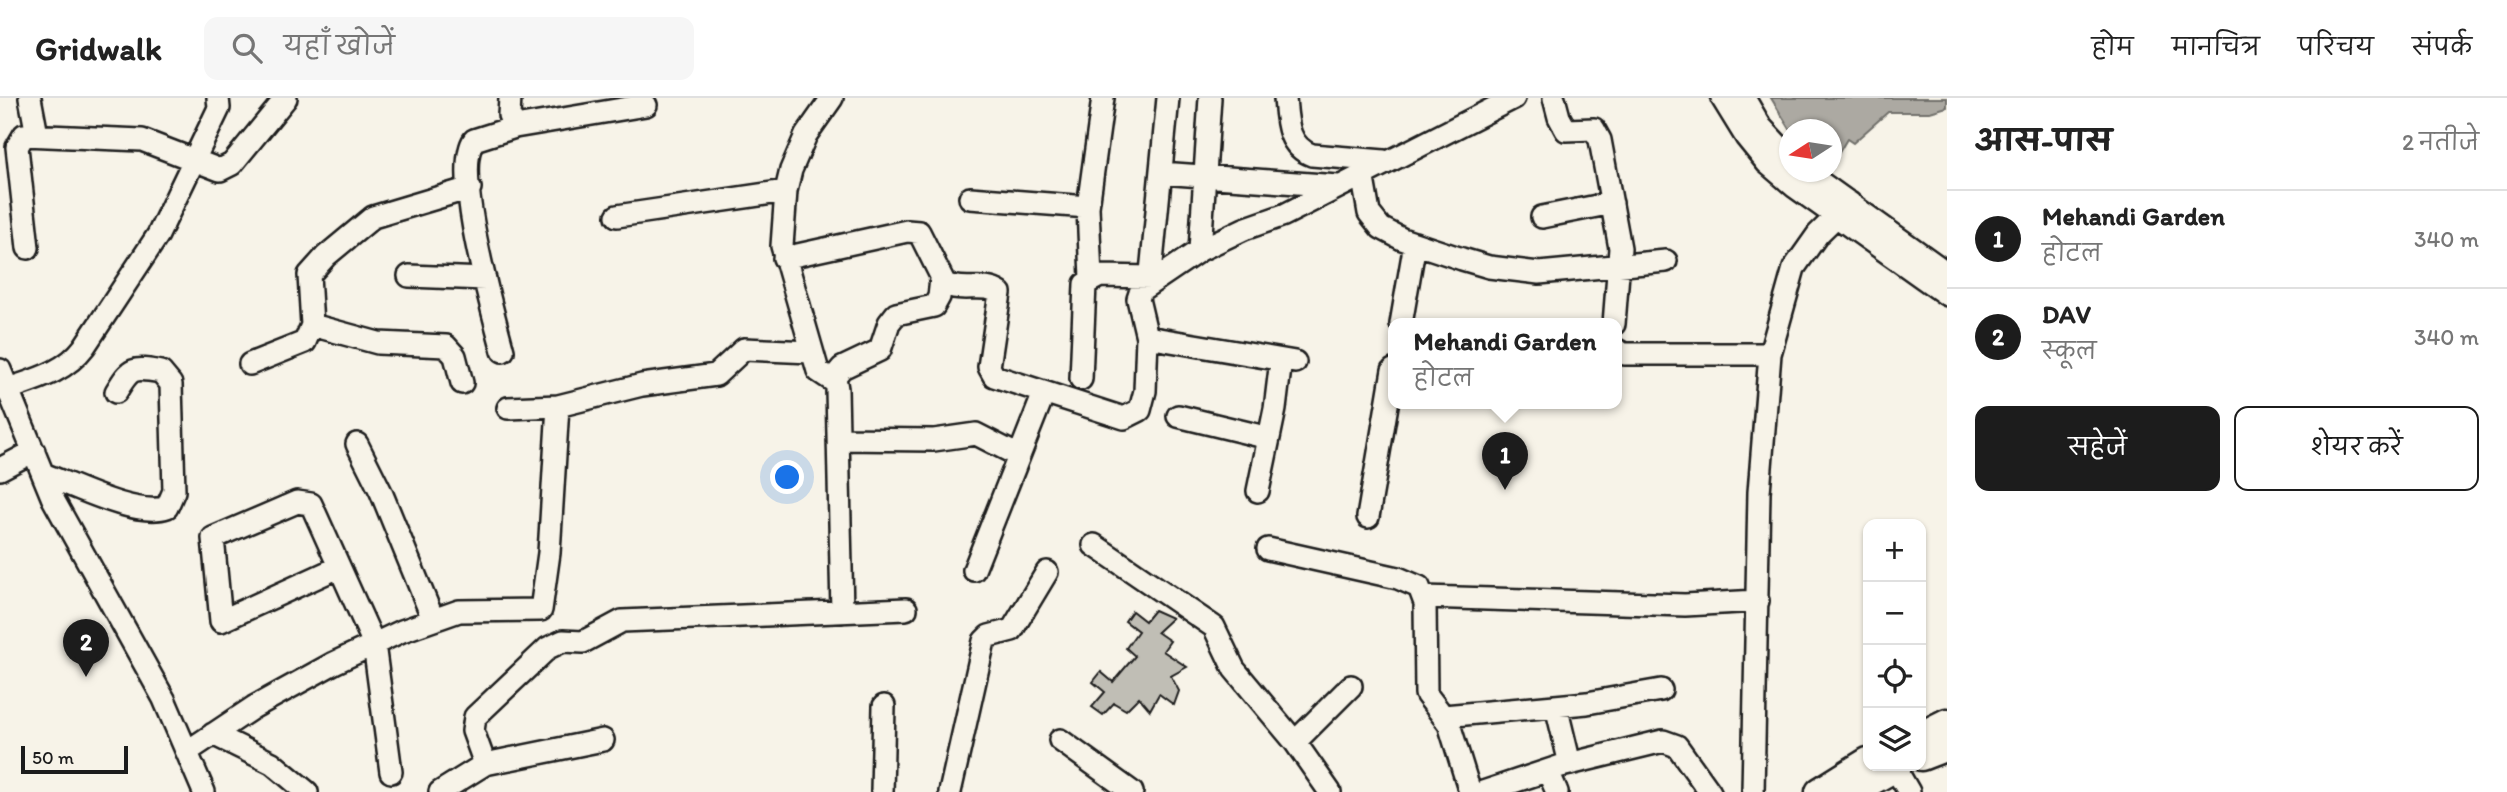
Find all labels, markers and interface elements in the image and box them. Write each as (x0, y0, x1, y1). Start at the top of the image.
search box (204, 17, 694, 80)
text: Gridwalk (35, 29, 162, 68)
icon: search (228, 29, 266, 67)
text: यहाँ खोजें (284, 30, 395, 62)
text: होम (2091, 32, 2134, 61)
text: मानचित्र (2172, 32, 2260, 61)
text: परिचय (2298, 32, 2374, 61)
text: संपर्क (2412, 32, 2472, 61)
north arrow (1779, 119, 1842, 182)
text: आस-पास (1975, 122, 2112, 159)
text: 2 नतीजे (2402, 128, 2479, 156)
text: Mehandi Garden (2042, 200, 2225, 232)
text: 1 (1993, 225, 2003, 253)
text: 340 m (2414, 225, 2479, 253)
text: होटल (2042, 239, 2102, 267)
text: DAV (2042, 298, 2091, 330)
popup (1388, 318, 1622, 409)
text: 2 (1992, 323, 2004, 351)
text: 340 m (2414, 323, 2479, 351)
text: Mehandi Garden (1414, 325, 1596, 357)
text: स्कूल (2042, 337, 2097, 365)
text: होटल (1414, 364, 1473, 392)
button: सहेजें (1975, 406, 2220, 491)
button: शेयर करें (2234, 406, 2479, 491)
pin: 1 (1482, 432, 1528, 490)
your location (770, 460, 804, 494)
map controls (1863, 519, 1926, 771)
button: + (1863, 519, 1926, 582)
button: − (1863, 582, 1926, 645)
pin: 2 (63, 619, 109, 677)
button: locate (1863, 645, 1926, 708)
button: layers (1863, 708, 1926, 771)
scale bar (21, 743, 128, 775)
text: 50 m (32, 746, 74, 769)

